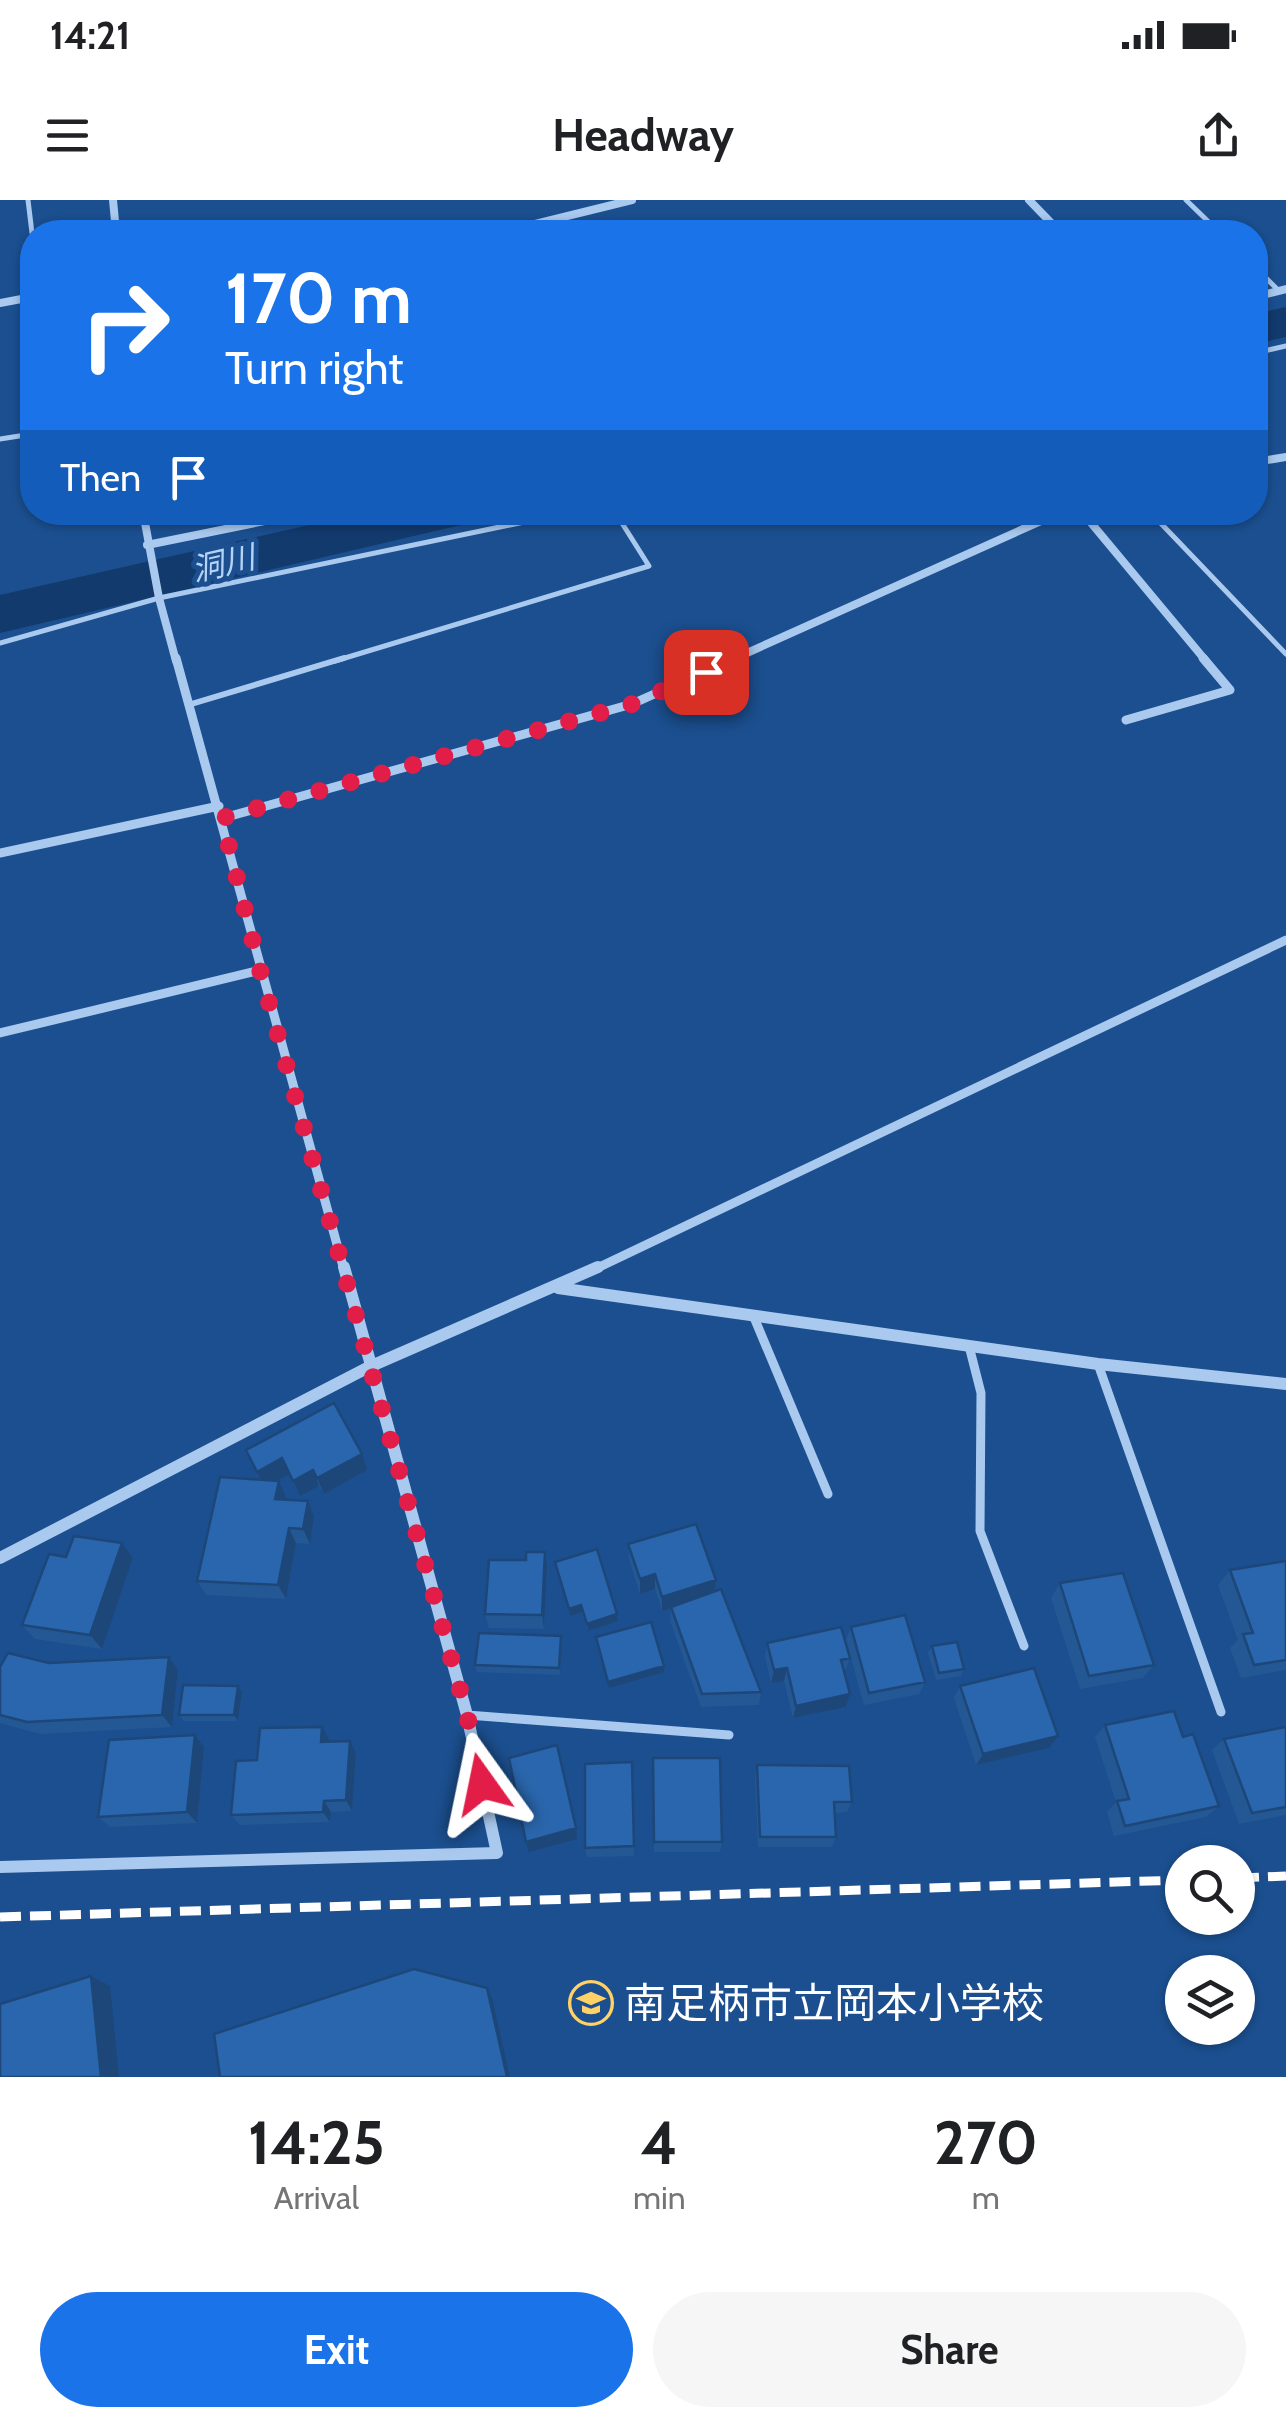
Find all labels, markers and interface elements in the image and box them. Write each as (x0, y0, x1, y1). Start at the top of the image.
text: 14:21 (50, 12, 130, 59)
icon: menu (40, 108, 95, 163)
text: Headway (552, 108, 734, 162)
icon: share (1191, 108, 1246, 163)
text: 170 m (225, 255, 412, 341)
icon: right (60, 260, 190, 390)
text: Turn right (225, 341, 404, 395)
icon: arrive (161, 450, 216, 505)
text: Then (60, 454, 141, 501)
water label: 洞川 (187, 536, 261, 589)
pin (664, 630, 749, 715)
icon: arrive (679, 645, 734, 700)
position arrow (430, 1732, 534, 1836)
map controls (1165, 1845, 1255, 2045)
button: search (1165, 1845, 1255, 1935)
button: layers (1165, 1955, 1255, 2045)
place label: 南足柄市立岡本小学校 (624, 1977, 1044, 2029)
school or university icon: 南足柄市立岡本小学校 (568, 1980, 614, 2026)
text: 14:25 (248, 2106, 385, 2179)
text: 4 (641, 2106, 678, 2179)
text: 270 (934, 2106, 1038, 2179)
text: Arrival (274, 2178, 359, 2217)
text: min (633, 2178, 686, 2217)
text: m (972, 2178, 1000, 2217)
button: Exit (40, 2292, 633, 2407)
button: Share (653, 2292, 1246, 2407)

